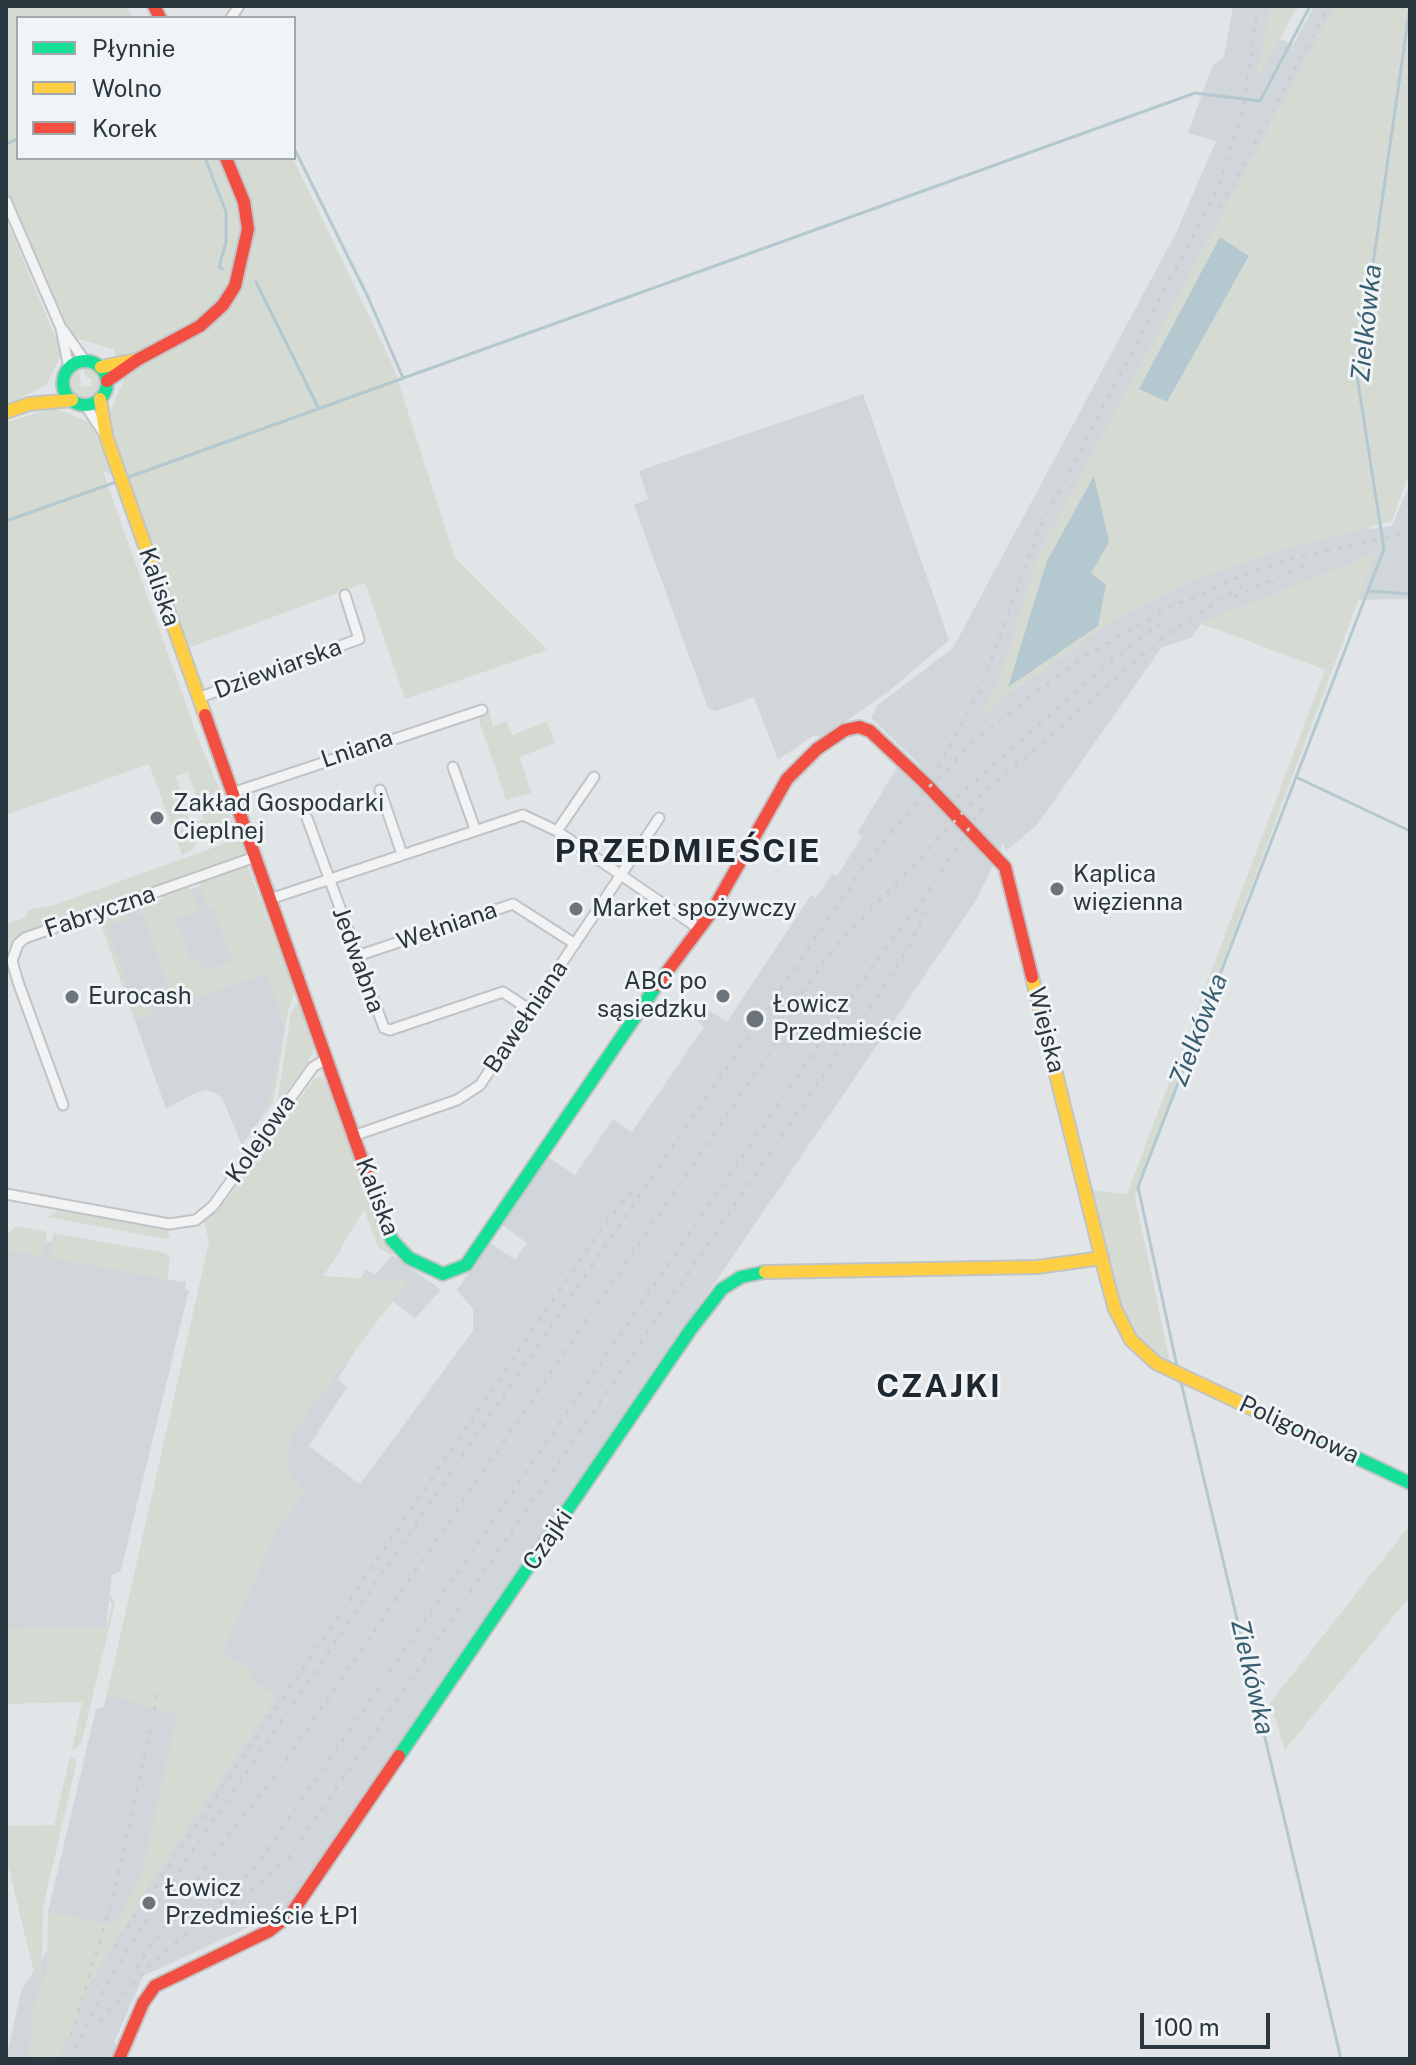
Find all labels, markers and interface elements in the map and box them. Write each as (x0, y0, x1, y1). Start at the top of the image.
legend (16, 16, 296, 160)
text: Płynnie (92, 34, 175, 62)
text: Wolno (92, 74, 162, 102)
text: Korek (92, 114, 158, 142)
water label: Zielkówka (1345, 263, 1389, 383)
street label: Kaliska (132, 544, 186, 630)
street label: Dziewiarska (210, 633, 346, 705)
street label: Lniana (317, 723, 397, 775)
place label: Zakład Gospodarki Cieplnej (173, 790, 384, 846)
marker: Zakład Gospodarki Cieplnej (148, 809, 166, 827)
district label: PRZEDMIEŚCIE (555, 833, 821, 871)
place label: Kaplica więzienna (1073, 861, 1183, 917)
street label: Fabryczna (41, 880, 159, 944)
marker: Kaplica więzienna (1048, 880, 1066, 898)
street label: Wełniana (393, 895, 501, 957)
place label: Market spożywczy (592, 895, 797, 923)
marker: Market spożywczy (567, 900, 585, 918)
street label: Jedwabna (326, 903, 390, 1017)
street label: Bawełniana (478, 955, 574, 1079)
place label: ABC po sąsiedzku (597, 968, 707, 1024)
water label: Zielkówka (1163, 969, 1235, 1091)
place label: Eurocash (88, 983, 192, 1011)
street label: Wiejska (1021, 984, 1071, 1076)
marker: ABC po sąsiedzku (714, 987, 732, 1005)
marker: Eurocash (63, 988, 81, 1006)
place label: Łowicz Przedmieście (773, 991, 922, 1047)
marker: Łowicz Przedmieście (744, 1008, 766, 1030)
street label: Kolejowa (220, 1089, 302, 1189)
street label: Kaliska (349, 1154, 405, 1240)
district label: CZAJKI (876, 1368, 1002, 1406)
street label: Poligonowa (1235, 1390, 1363, 1470)
street label: Czajki (517, 1504, 579, 1576)
water label: Zielkówka (1224, 1616, 1280, 1738)
place label: Łowicz Przedmieście ŁP1 (165, 1875, 359, 1931)
marker: Łowicz Przedmieście ŁP1 (140, 1894, 158, 1912)
scale bar (1144, 1997, 1274, 2047)
text: 100 m (1154, 2013, 1220, 2041)

